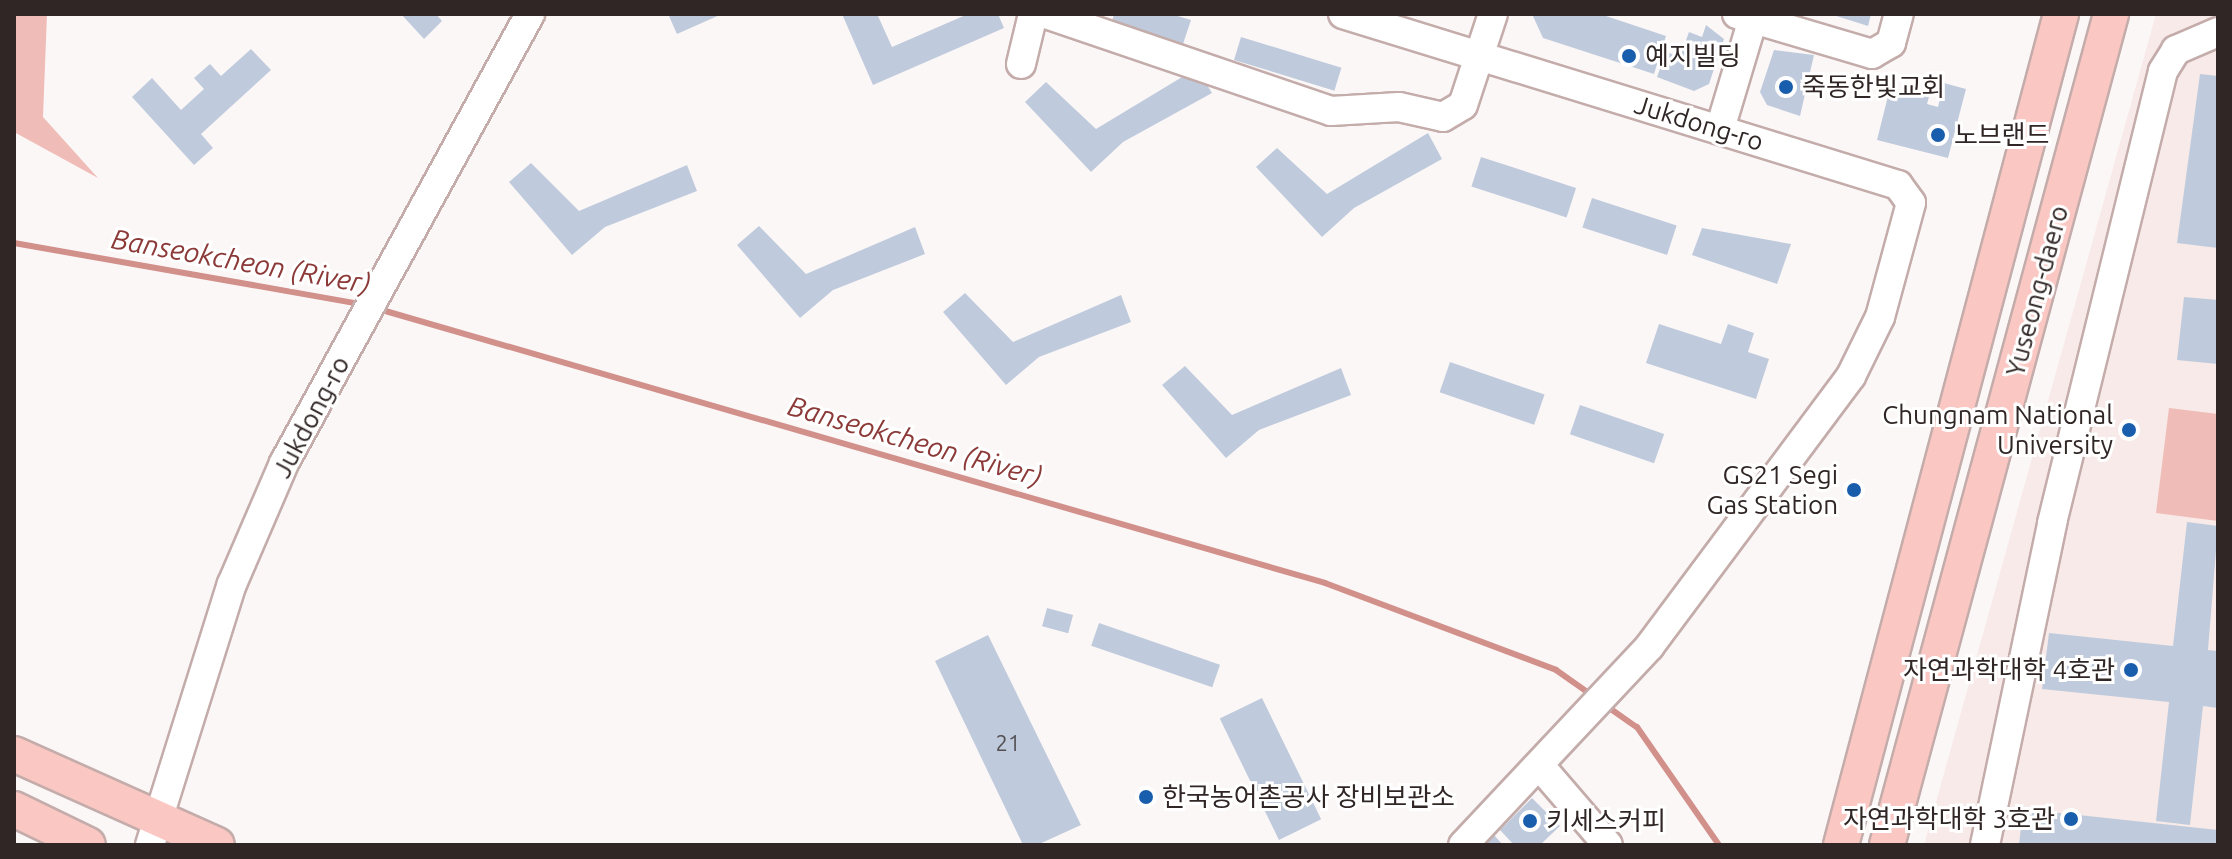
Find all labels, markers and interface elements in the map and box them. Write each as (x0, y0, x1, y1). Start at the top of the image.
place label: 예지빌딩 (1645, 40, 1741, 72)
marker: 예지빌딩 (1620, 47, 1638, 65)
place label: 죽동한빛교회 (1802, 71, 1946, 103)
marker: 죽동한빛교회 (1777, 78, 1795, 96)
street label: Jukdong-ro (1631, 89, 1767, 157)
place label: 노브랜드 (1954, 119, 2050, 151)
marker: 노브랜드 (1929, 126, 1947, 144)
street label: Yuseong-daero (1999, 202, 2075, 380)
water label: Banseokcheon (River) (109, 222, 373, 300)
street label: Jukdong-ro (266, 351, 356, 483)
water label: Banseokcheon (River) (784, 389, 1046, 493)
place label: Chungnam National University (1882, 399, 2113, 460)
marker: Chungnam National University (2120, 421, 2138, 439)
place label: GS21 Segi Gas Station (1706, 459, 1838, 520)
marker: GS21 Segi Gas Station (1845, 481, 1863, 499)
place label: 자연과학대학 4호관 (1903, 654, 2115, 686)
marker: 자연과학대학 4호관 (2122, 661, 2140, 679)
house number: 21 (996, 730, 1020, 756)
place label: 한국농어촌공사 장비보관소 (1162, 781, 1455, 813)
marker: 한국농어촌공사 장비보관소 (1137, 788, 1155, 806)
place label: 자연과학대학 3호관 (1843, 803, 2055, 835)
place label: 키세스커피 (1546, 805, 1666, 837)
marker: 자연과학대학 3호관 (2062, 810, 2080, 828)
marker: 키세스커피 (1521, 812, 1539, 830)

